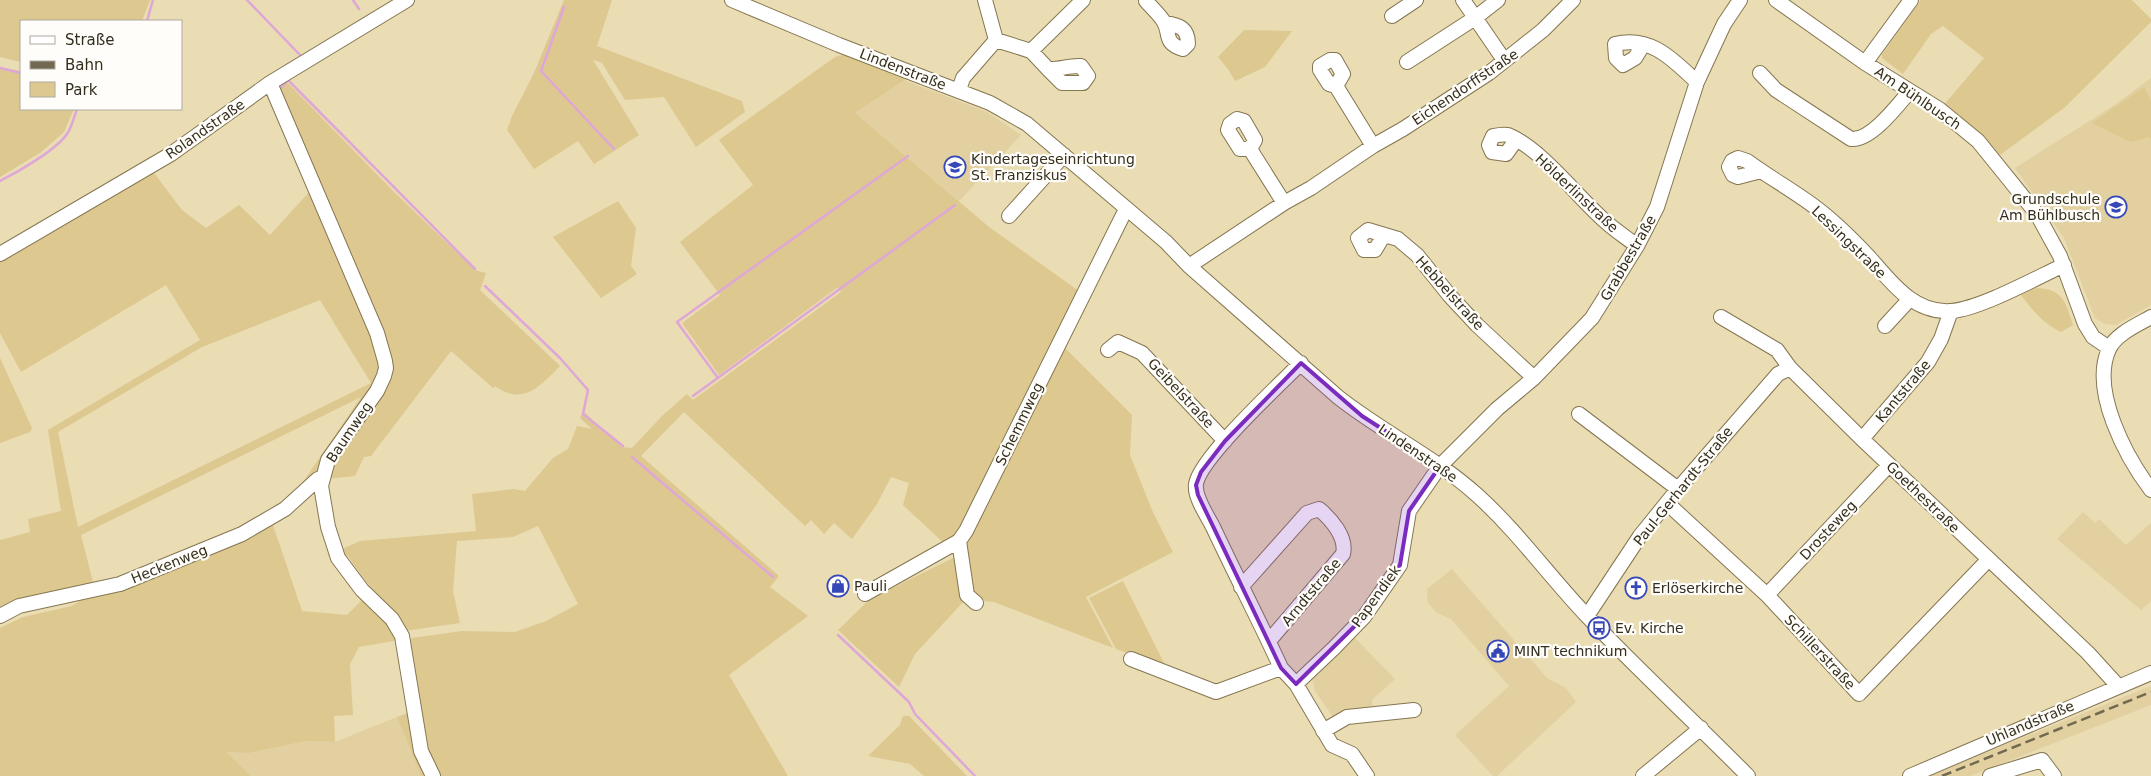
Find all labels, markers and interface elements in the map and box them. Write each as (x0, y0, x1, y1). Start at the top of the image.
legend (20, 20, 182, 110)
text: Straße (65, 31, 114, 49)
street label: Lindenstraße (857, 45, 949, 93)
street label: Eichendorffstraße (1409, 46, 1521, 128)
text: Bahn (65, 56, 104, 74)
street label: Am Bühlbusch (1872, 63, 1964, 133)
text: Park (65, 81, 98, 99)
street label: Rolandstraße (163, 96, 247, 162)
place label: Kindertageseinrichtung St. Franziskus (971, 151, 1135, 183)
street label: Hölderlinstraße (1532, 151, 1622, 235)
school or university icon: Kindertageseinrichtung St. Franziskus (943, 155, 967, 179)
place label: Grundschule Am Bühlbusch (1999, 191, 2100, 223)
school or university icon: Grundschule Am Bühlbusch (2104, 195, 2128, 219)
street label: Lessingstraße (1809, 203, 1889, 281)
street label: Grabbestraße (1597, 212, 1659, 304)
street label: Hebbelstraße (1413, 253, 1487, 333)
street label: Geibelstraße (1145, 355, 1217, 431)
street label: Kantstraße (1872, 357, 1934, 425)
street label: Schemmweg (992, 380, 1046, 468)
street label: Baumweg (323, 399, 375, 465)
street label: Lindenstraße (1376, 421, 1460, 485)
street label: Paul-Gerhardt-Straße (1630, 423, 1736, 549)
street label: Goethestraße (1883, 458, 1963, 536)
street label: Drosteweg (1797, 497, 1859, 563)
street label: Heckenweg (129, 541, 209, 587)
street label: Arndtstraße (1278, 555, 1344, 629)
street label: Papendiek (1348, 561, 1404, 630)
shop icon: Pauli (826, 574, 850, 598)
church icon: Erlöserkirche (1624, 576, 1648, 600)
place label: Pauli (854, 578, 887, 594)
place label: Erlöserkirche (1652, 580, 1743, 596)
street label: Schillerstraße (1781, 611, 1859, 693)
bus stop icon: Ev. Kirche (1587, 616, 1611, 640)
place label: Ev. Kirche (1615, 620, 1684, 636)
public building icon: MINT technikum (1486, 639, 1510, 663)
place label: MINT technikum (1514, 643, 1627, 659)
street label: Uhlandstraße (1984, 697, 2076, 749)

